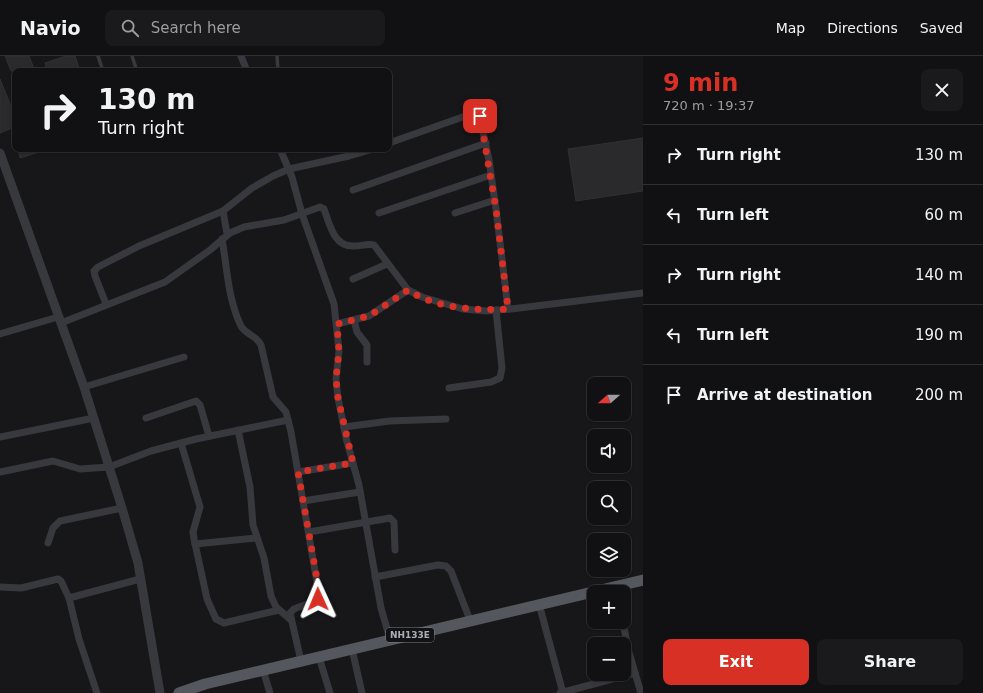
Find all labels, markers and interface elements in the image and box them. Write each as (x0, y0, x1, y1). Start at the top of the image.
search box (105, 10, 385, 46)
text: Navio (20, 17, 81, 39)
icon: search (119, 17, 141, 39)
text: Search here (151, 19, 241, 37)
text: Map (776, 20, 805, 36)
text: Directions (827, 20, 898, 36)
text: Saved (920, 20, 963, 36)
text: 9 min (663, 69, 738, 97)
button: close (921, 69, 963, 111)
text: 130 m (98, 83, 195, 116)
icon: right (32, 84, 84, 136)
text: 720 m · 19:37 (663, 98, 754, 113)
pin (463, 99, 497, 133)
icon: arrive (469, 105, 491, 127)
text: Turn right (98, 117, 184, 138)
icon: right (663, 144, 685, 166)
text: Turn right (697, 146, 781, 164)
text: 130 m (915, 146, 963, 164)
icon: left (663, 204, 685, 226)
text: Turn left (697, 206, 769, 224)
text: 60 m (925, 206, 963, 224)
icon: right (663, 264, 685, 286)
text: Turn right (697, 266, 781, 284)
text: 140 m (915, 266, 963, 284)
icon: left (663, 324, 685, 346)
text: Turn left (697, 326, 769, 344)
text: 190 m (915, 326, 963, 344)
north arrow (587, 377, 631, 421)
map controls (587, 377, 631, 681)
icon: arrive (663, 384, 685, 406)
text: Arrive at destination (697, 386, 872, 404)
text: 200 m (915, 386, 963, 404)
button: sound (587, 429, 631, 473)
button: search (587, 481, 631, 525)
button: layers (587, 533, 631, 577)
position arrow (297, 578, 339, 620)
button: + (587, 585, 631, 629)
road number: NH133E (386, 628, 434, 642)
button: − (587, 637, 631, 681)
button: Exit (663, 639, 809, 685)
button: Share (817, 639, 963, 685)

